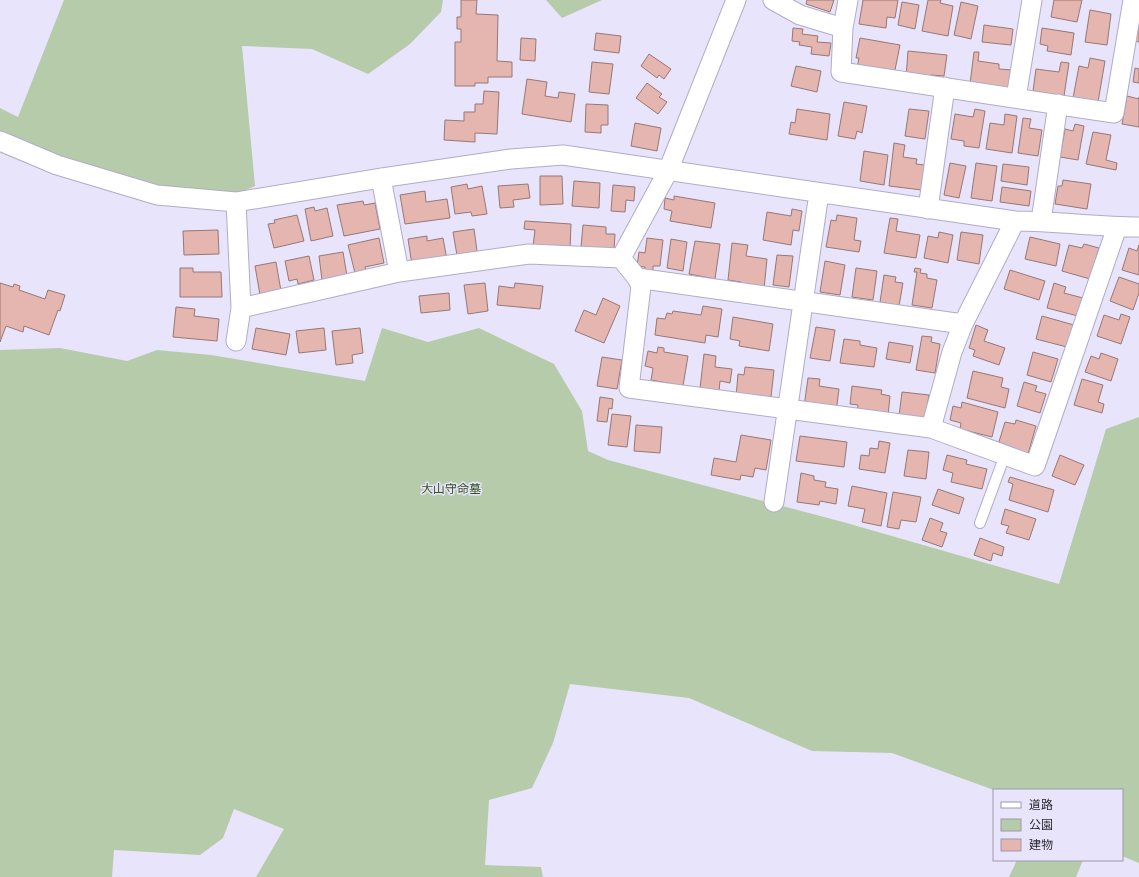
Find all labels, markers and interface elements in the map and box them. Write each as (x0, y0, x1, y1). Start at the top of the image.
park label: 大山守命墓 (421, 482, 481, 496)
legend (993, 789, 1123, 861)
text: 道路 (1029, 798, 1053, 812)
text: 公園 (1029, 818, 1053, 832)
text: 建物 (1029, 838, 1053, 852)

